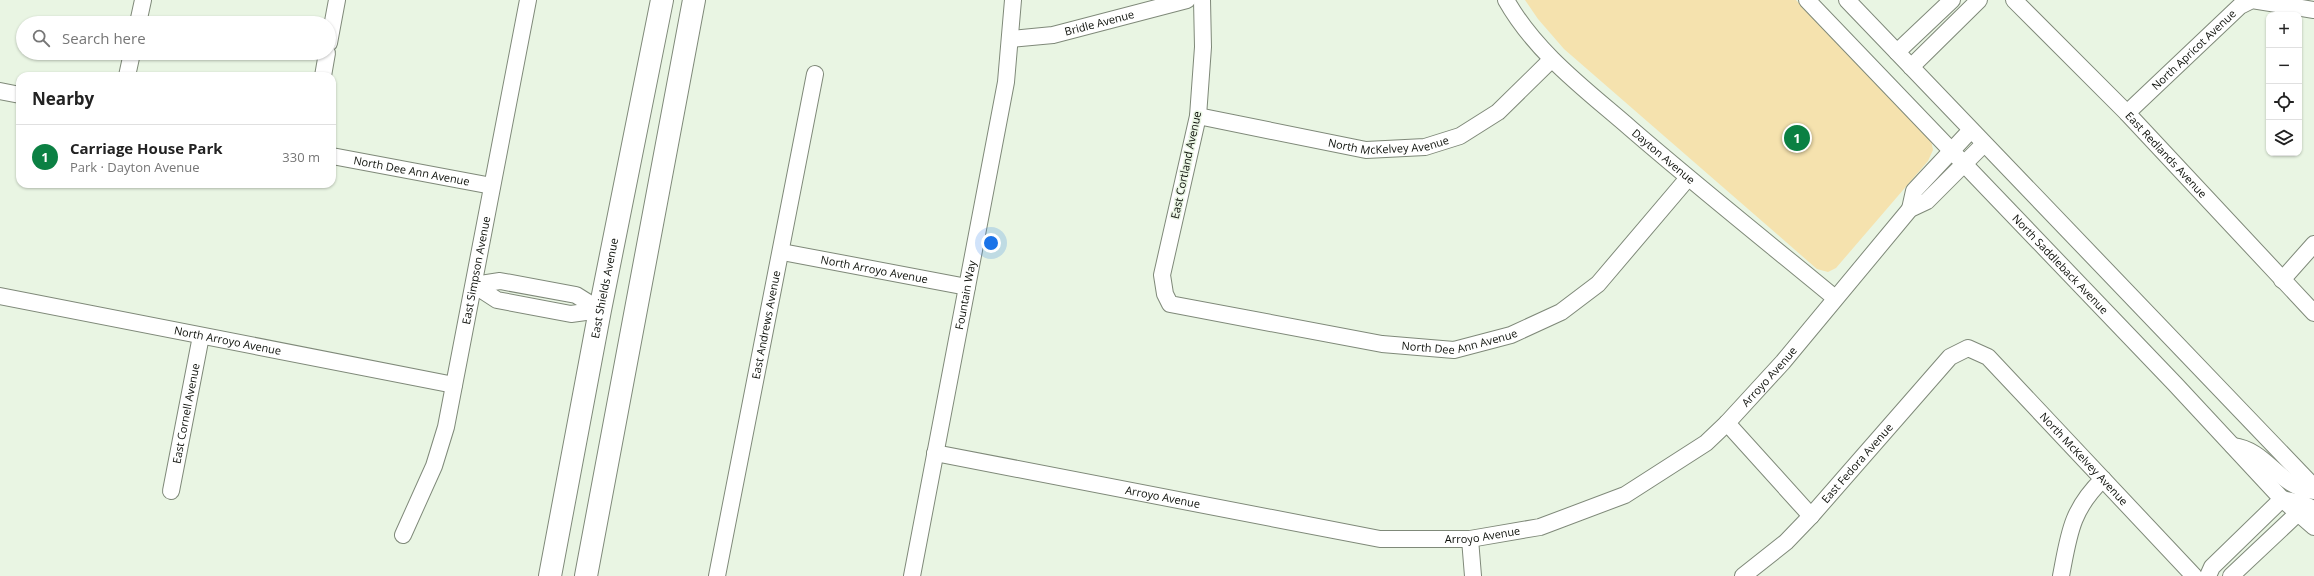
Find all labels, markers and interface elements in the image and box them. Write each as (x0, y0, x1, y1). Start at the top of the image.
street label: Bridle Avenue (1063, 6, 1136, 39)
street label: North Apricot Avenue (2148, 6, 2239, 93)
map controls (2266, 12, 2302, 156)
button: + (2266, 12, 2302, 48)
search box (16, 16, 336, 60)
icon: search (30, 27, 52, 49)
text: Search here (62, 28, 146, 48)
button: − (2266, 48, 2302, 84)
button: locate (2266, 84, 2302, 120)
text: Nearby (32, 87, 94, 110)
street label: East Redlands Avenue (2122, 108, 2210, 201)
street label: East Cortland Avenue (1167, 110, 1204, 220)
button: layers (2266, 120, 2302, 156)
pin: 1 (1784, 123, 1810, 153)
street label: Dayton Avenue (1629, 125, 1698, 187)
street label: North McKelvey Avenue (1327, 132, 1451, 158)
text: Carriage House Park (70, 138, 223, 158)
text: 1 (41, 148, 49, 166)
text: 330 m (282, 148, 320, 166)
street label: North Dee Ann Avenue (352, 152, 471, 189)
text: Park · Dayton Avenue (70, 158, 200, 176)
street label: North Saddleback Avenue (2009, 211, 2112, 317)
street label: East Simpson Avenue (458, 215, 493, 326)
your location (981, 233, 1001, 253)
street label: East Shields Avenue (587, 237, 621, 339)
street label: North Arroyo Avenue (820, 251, 929, 286)
street label: Fountain Way (951, 259, 979, 331)
street label: East Andrews Avenue (748, 269, 783, 380)
street label: North Arroyo Avenue (173, 322, 283, 358)
street label: North Dee Ann Avenue (1401, 325, 1520, 357)
street label: Arroyo Avenue (1738, 343, 1800, 410)
street label: East Cornell Avenue (168, 362, 203, 465)
street label: North McKelvey Avenue (2037, 409, 2132, 508)
street label: East Fedora Avenue (1818, 420, 1896, 506)
street label: Arroyo Avenue (1124, 482, 1202, 511)
street label: Arroyo Avenue (1445, 523, 1521, 546)

